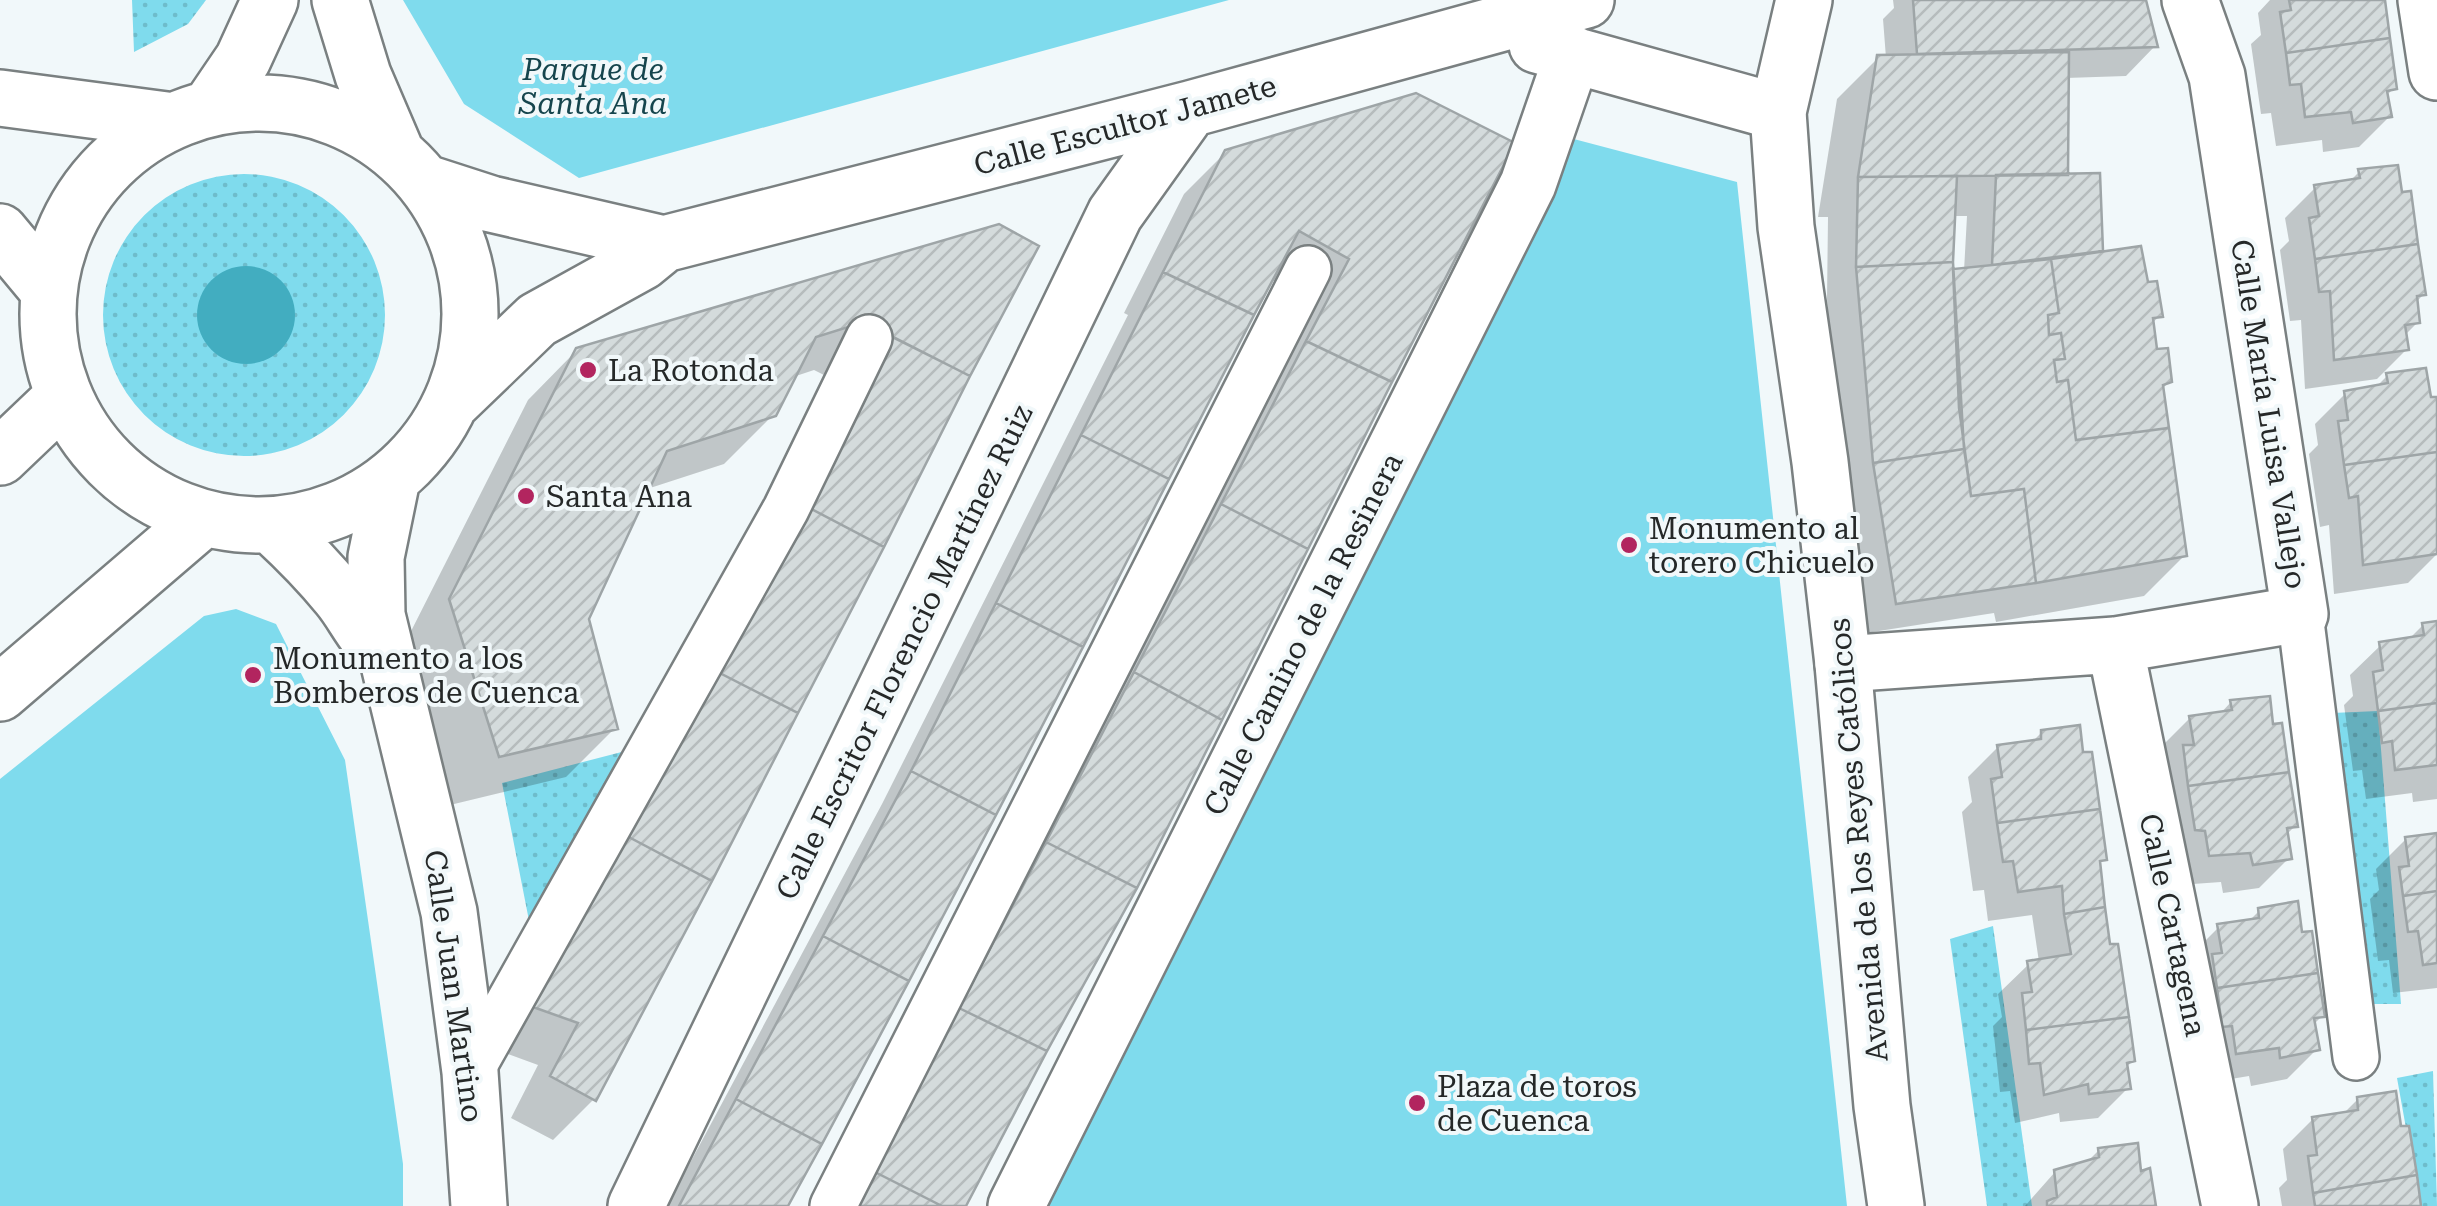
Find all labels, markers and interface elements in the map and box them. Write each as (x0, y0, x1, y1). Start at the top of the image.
park label: Parque de Santa Ana (518, 52, 667, 121)
street label: Calle Escultor Jamete (970, 68, 1280, 182)
street label: Calle María Luisa Vallejo (2224, 237, 2314, 591)
place label: La Rotonda (608, 353, 774, 388)
marker: La Rotonda (577, 359, 599, 381)
street label: Calle Escritor Florencio Martínez Ruiz (769, 399, 1039, 905)
street label: Calle Camino de la Resinera (1196, 447, 1410, 821)
place label: Santa Ana (546, 479, 692, 514)
marker: Santa Ana (515, 485, 537, 507)
place label: Monumento al torero Chicuelo (1649, 511, 1875, 580)
marker: Monumento al torero Chicuelo (1618, 534, 1640, 556)
street label: Avenida de los Reyes Católicos (1821, 617, 1895, 1063)
place label: Monumento a los Bomberos de Cuenca (273, 641, 579, 710)
marker: Monumento a los Bomberos de Cuenca (242, 664, 264, 686)
street label: Calle Cartagena (2132, 811, 2214, 1039)
street label: Calle Juan Martino (418, 848, 490, 1124)
place label: Plaza de toros de Cuenca (1437, 1069, 1637, 1138)
marker: Plaza de toros de Cuenca (1406, 1092, 1428, 1114)

